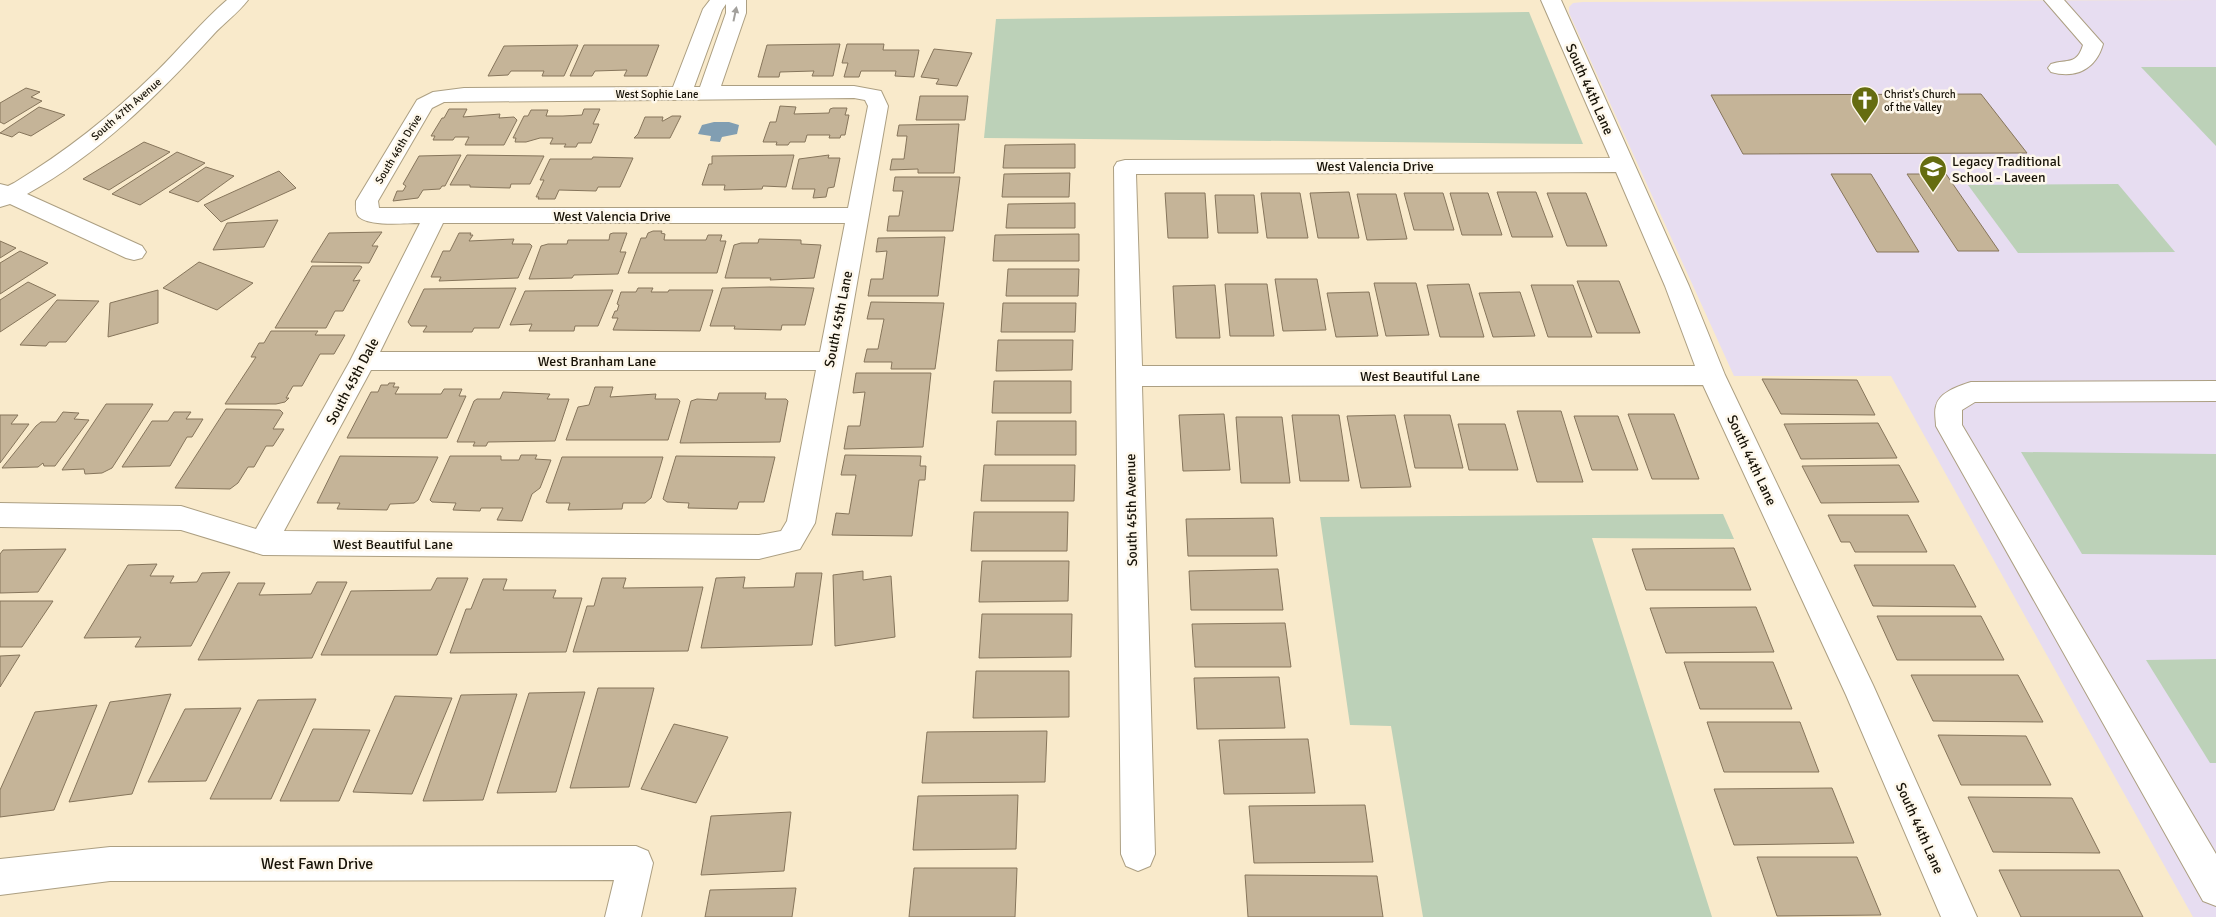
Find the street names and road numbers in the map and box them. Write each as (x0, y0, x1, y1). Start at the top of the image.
street label: South 44th Lane (1562, 41, 1617, 137)
street label: South 47th Avenue (89, 75, 164, 143)
street label: West Sophie Lane (616, 88, 698, 101)
street label: South 46th Drive (373, 112, 424, 186)
street label: West Valencia Drive (1316, 158, 1434, 175)
street label: West Valencia Drive (553, 208, 671, 225)
street label: South 45th Lane (821, 269, 856, 369)
street label: South 45th Dale (322, 335, 382, 428)
street label: West Branham Lane (538, 353, 656, 370)
street label: West Beautiful Lane (1360, 368, 1480, 385)
street label: South 44th Lane (1723, 412, 1780, 508)
street label: South 45th Avenue (1122, 453, 1141, 567)
street label: West Beautiful Lane (333, 536, 453, 553)
street label: South 44th Lane (1892, 780, 1947, 876)
street label: West Fawn Drive (261, 854, 373, 874)

